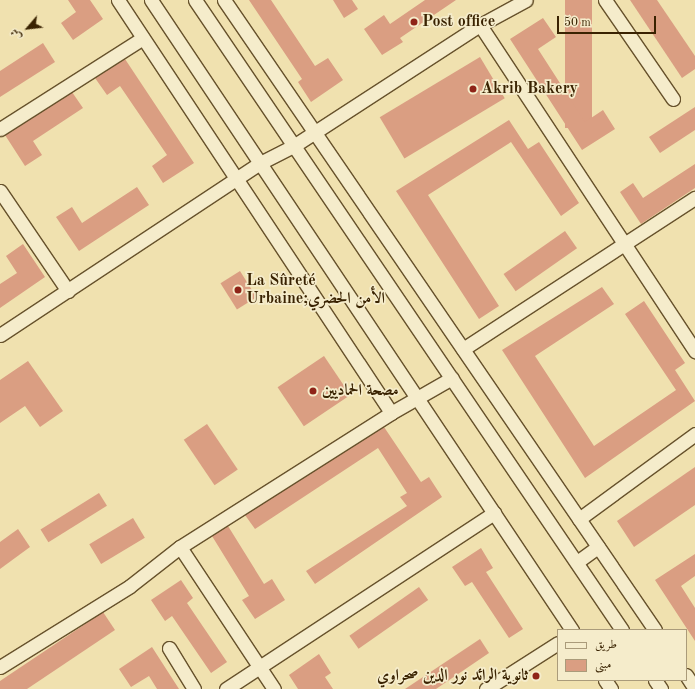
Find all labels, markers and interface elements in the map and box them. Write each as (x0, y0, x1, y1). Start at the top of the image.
north arrow (8, 8, 48, 48)
scale bar (559, 8, 658, 34)
place label: Post office (422, 12, 495, 32)
marker: Post office (409, 17, 419, 27)
text: 50 m (564, 17, 591, 29)
text: ش (10, 26, 24, 41)
place label: Akrib Bakery (481, 79, 578, 99)
marker: Akrib Bakery (468, 84, 478, 94)
place label: La Sûreté Urbaine;الأمن الحضري (246, 271, 385, 309)
marker: La Sûreté Urbaine;الأمن الحضري (233, 285, 243, 295)
place label: مصحة الحماديين (322, 381, 399, 401)
marker: مصحة الحماديين (307, 385, 319, 397)
legend (557, 629, 687, 681)
text: طريق (595, 639, 617, 651)
text: مبنى (595, 659, 611, 671)
place label: ثانوية الرائد نور الدين صحراوي (377, 666, 528, 686)
marker: ثانوية الرائد نور الدين صحراوي (531, 671, 541, 681)

